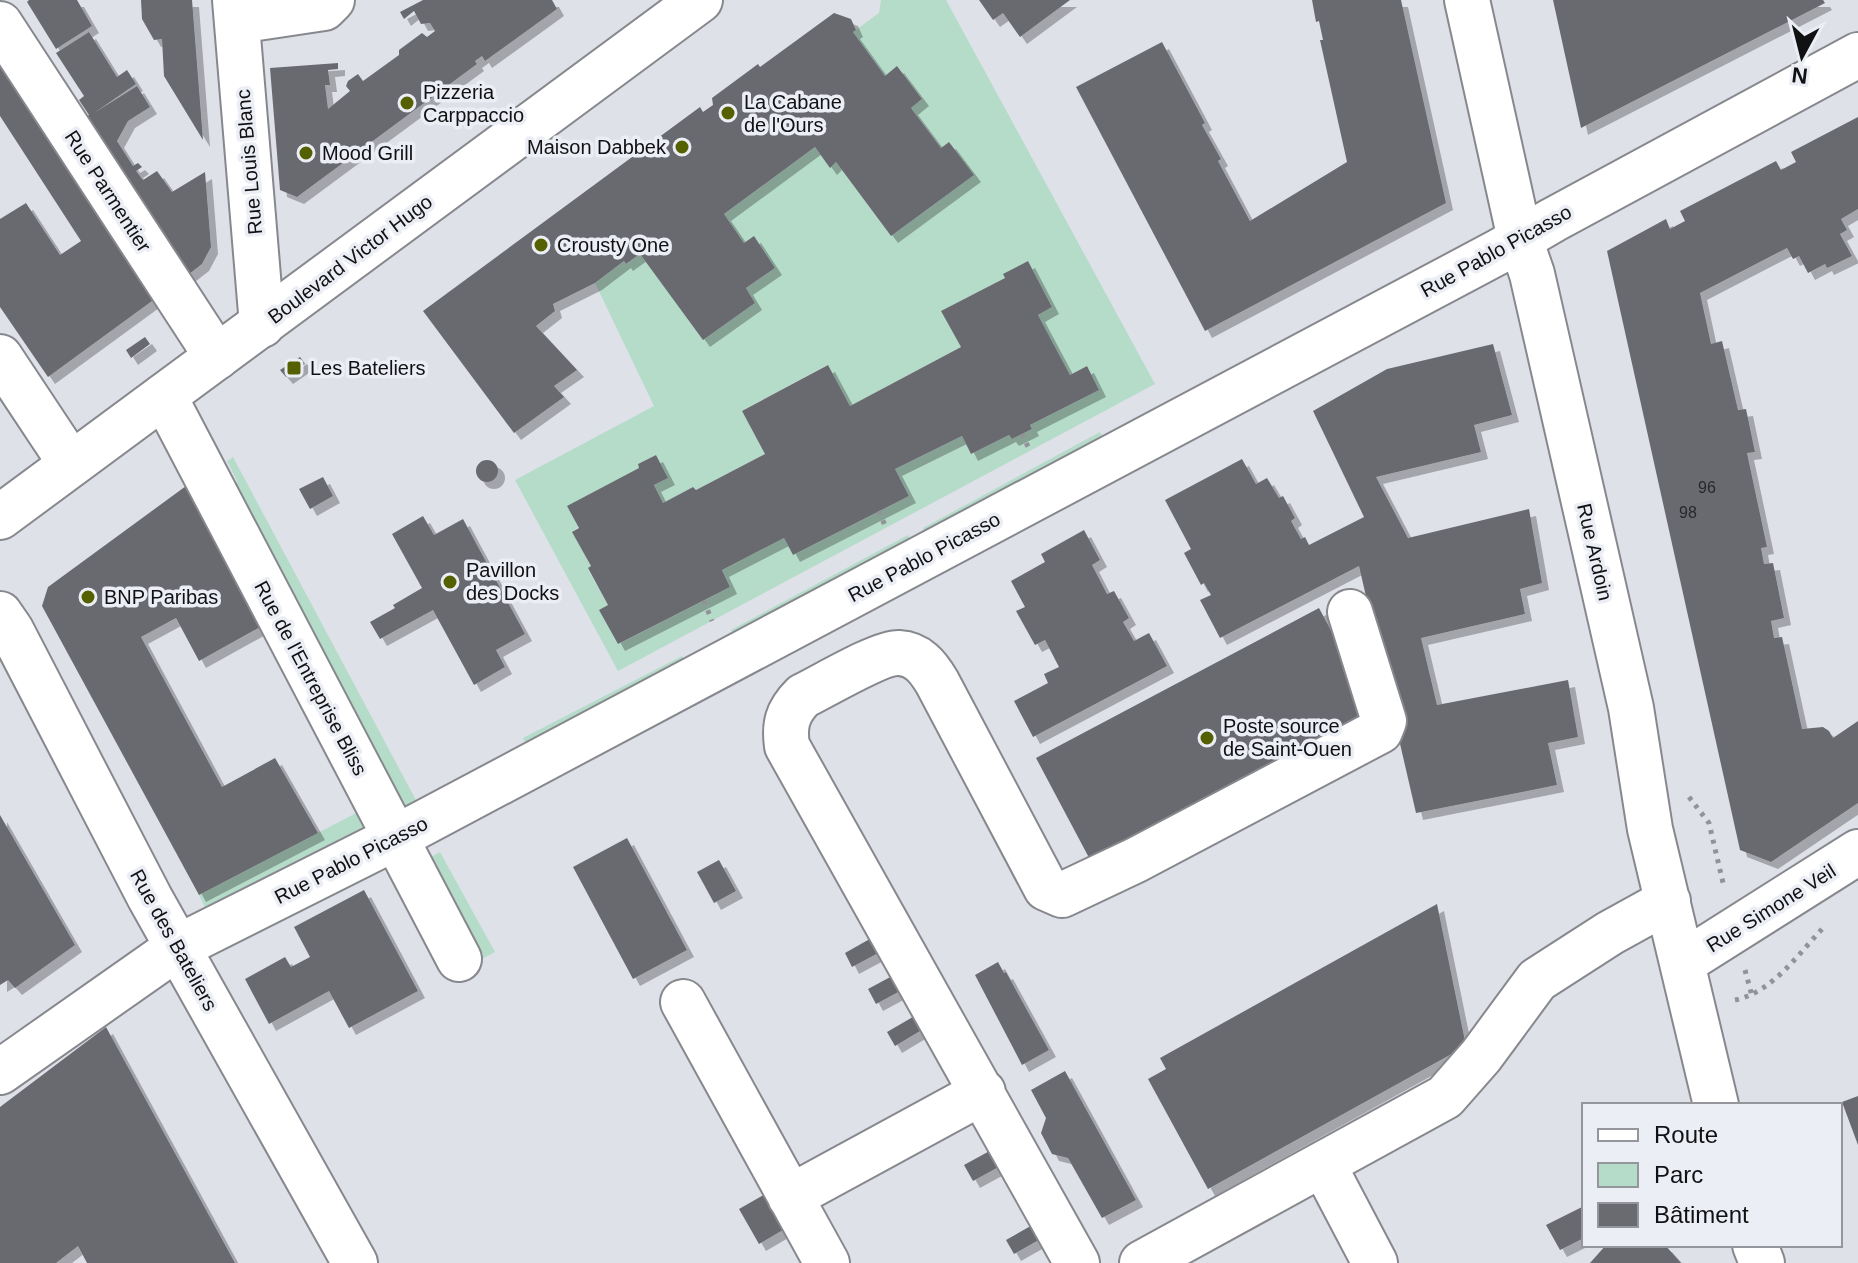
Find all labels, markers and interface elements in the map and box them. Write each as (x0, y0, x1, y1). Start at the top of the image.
north arrow (1762, 16, 1842, 96)
text: N (1790, 62, 1809, 89)
place label: Pizzeria Carppaccio (423, 81, 524, 126)
street label: Rue Louis Blanc (232, 88, 266, 236)
place label: La Cabane de l'Ours (744, 91, 842, 136)
marker: Pizzeria Carppaccio (398, 94, 416, 112)
marker: La Cabane de l'Ours (719, 104, 737, 122)
street label: Rue Parmentier (61, 126, 156, 256)
place label: Maison Dabbek (527, 136, 667, 158)
marker: Maison Dabbek (673, 138, 691, 156)
place label: Mood Grill (322, 142, 413, 164)
marker: Mood Grill (297, 144, 315, 162)
street label: Boulevard Victor Hugo (264, 190, 436, 328)
street label: Rue Pablo Picasso (1417, 200, 1575, 302)
place label: Crousty One (557, 234, 669, 256)
marker: Crousty One (532, 236, 550, 254)
place label: Les Bateliers (310, 357, 426, 379)
marker: Les Bateliers (285, 359, 303, 377)
house number: 96 (1698, 479, 1716, 496)
street label: Rue Ardoin (1573, 501, 1617, 603)
house number: 98 (1679, 504, 1697, 521)
street label: Rue Pablo Picasso (844, 508, 1004, 606)
place label: Pavillon des Docks (466, 559, 559, 604)
marker: Pavillon des Docks (441, 573, 459, 591)
street label: Rue de l'Entreprise Bliss (250, 577, 372, 779)
place label: BNP Paribas (104, 586, 218, 608)
marker: BNP Paribas (79, 588, 97, 606)
place label: Poste source de Saint-Ouen (1223, 715, 1352, 760)
marker: Poste source de Saint-Ouen (1198, 729, 1216, 747)
street label: Rue Pablo Picasso (271, 812, 431, 908)
street label: Rue Simone Veil (1702, 859, 1840, 957)
street label: Rue des Bateliers (126, 866, 222, 1014)
legend (1582, 1103, 1842, 1247)
text: Route (1654, 1121, 1718, 1148)
text: Parc (1654, 1161, 1703, 1188)
text: Bâtiment (1654, 1201, 1749, 1228)

